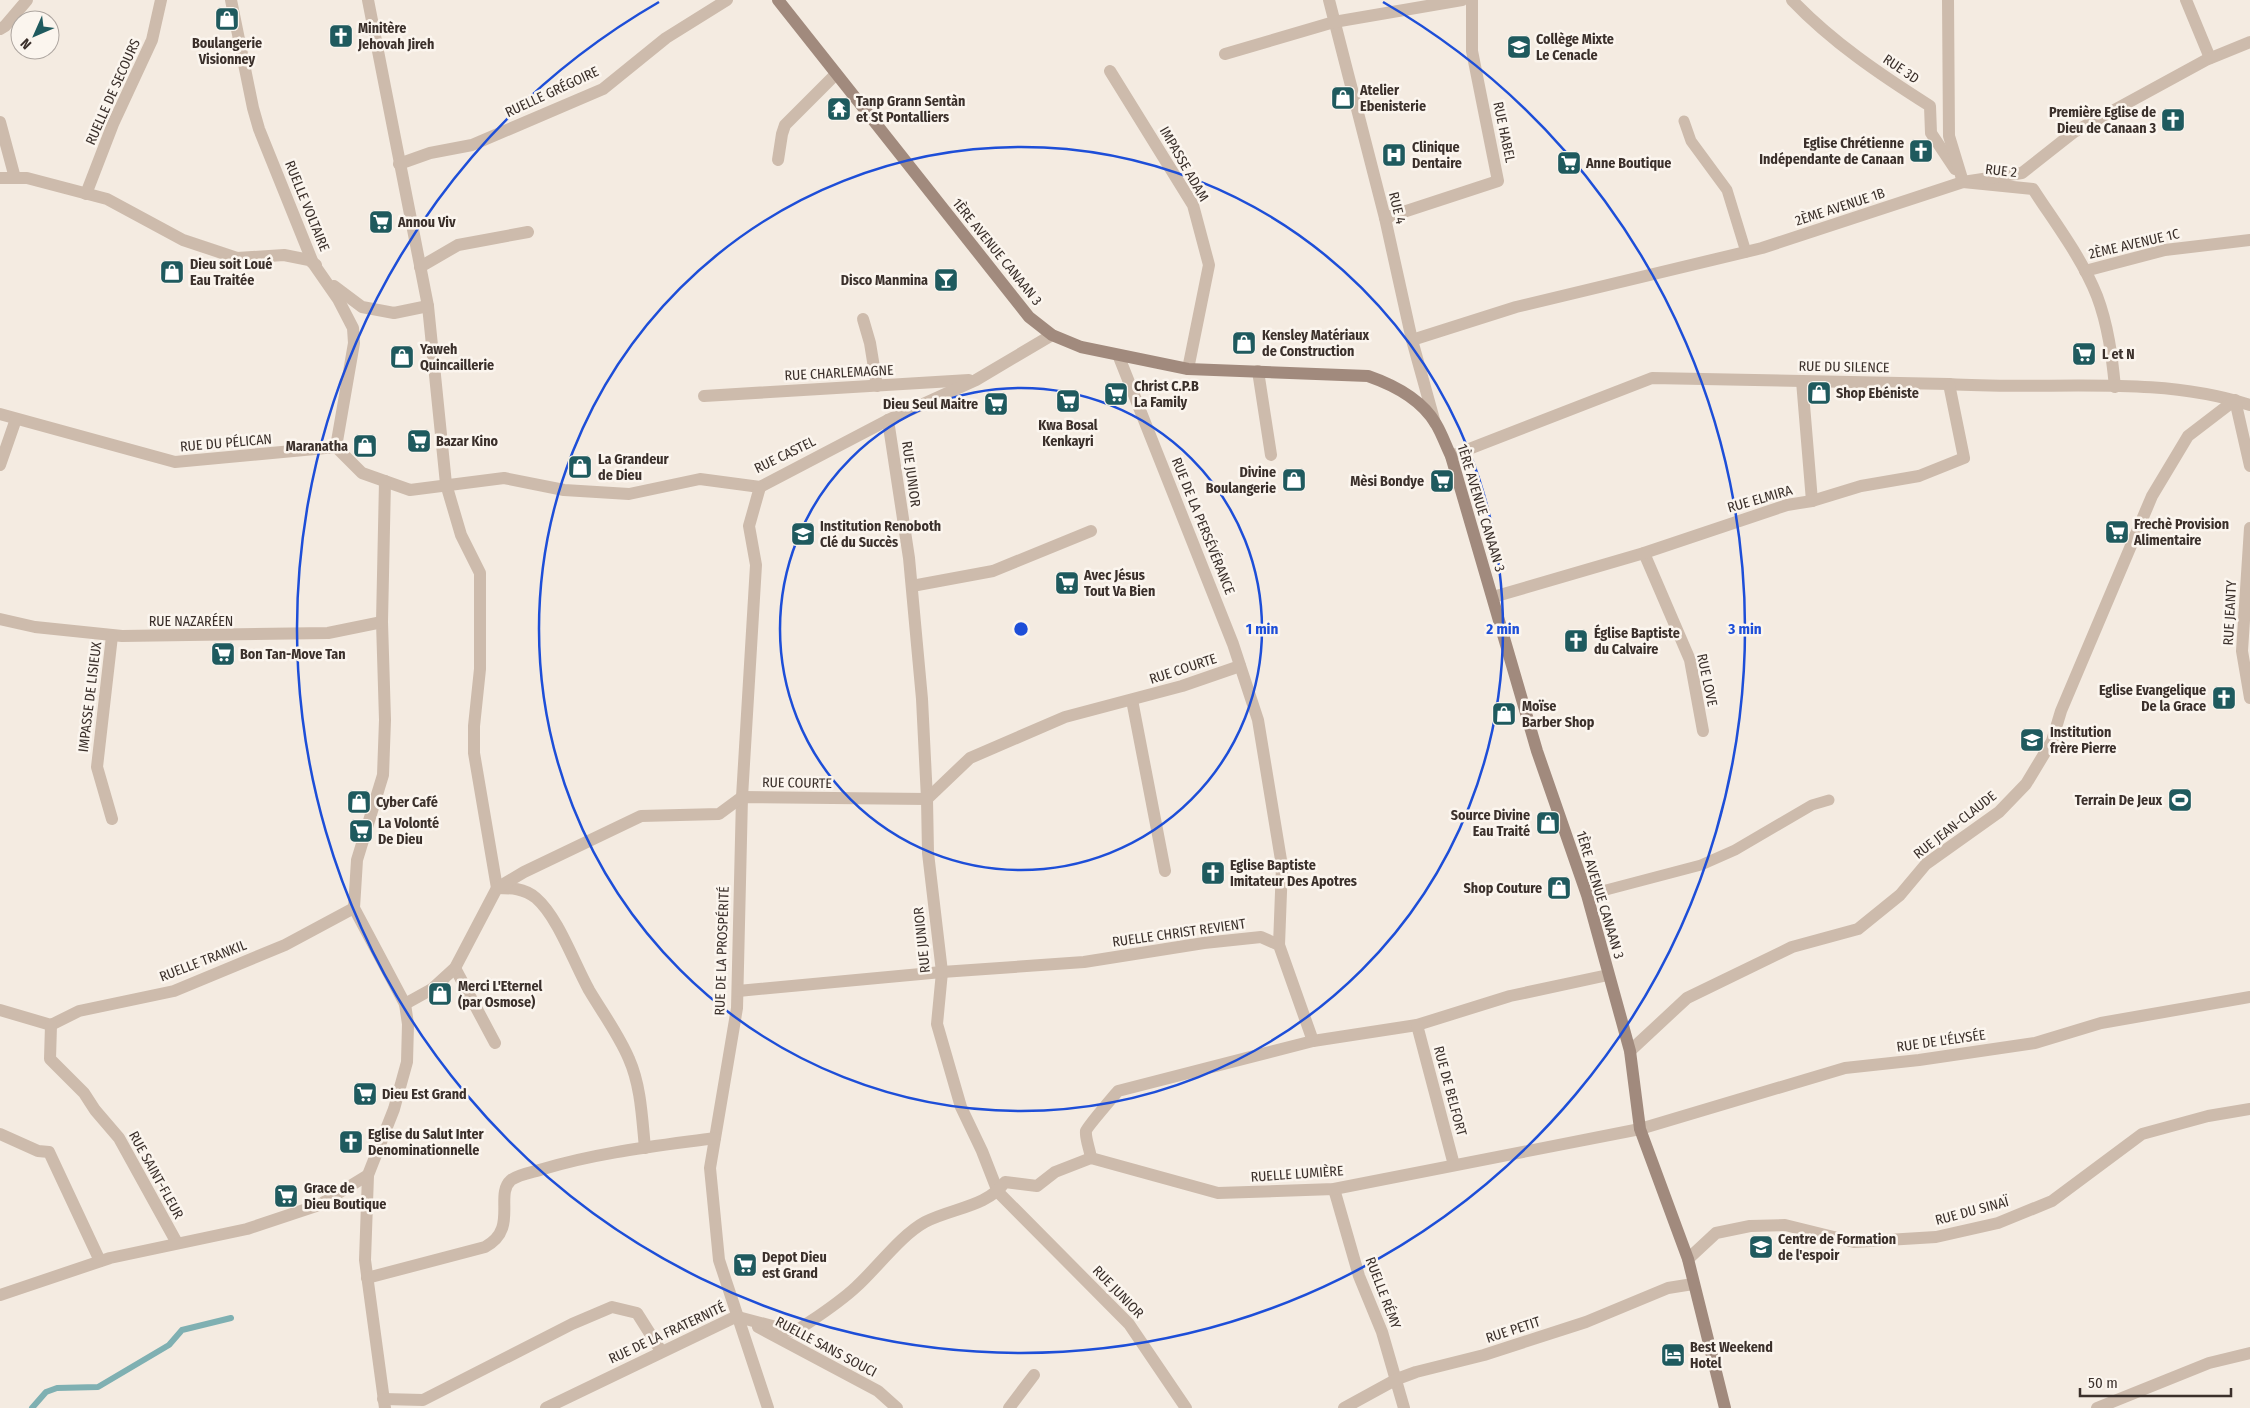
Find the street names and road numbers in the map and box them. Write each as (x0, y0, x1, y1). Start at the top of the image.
street label: RUELLE DE SECOURS (82, 36, 144, 148)
street label: RUE 3D (1880, 51, 1922, 87)
street label: RUELLE GRÉGOIRE (502, 62, 602, 121)
street label: RUE HABEL (1489, 100, 1519, 164)
street label: IMPASSE ADAM (1156, 123, 1212, 205)
street label: RUELLE VOLTAIRE (281, 158, 333, 254)
street label: RUE 2 (1984, 161, 2018, 181)
street label: 2ÈME AVENUE 1B (1793, 183, 1887, 229)
street label: RUE 4 (1385, 190, 1409, 226)
street label: 1ÈRE AVENUE CANAAN 3 (949, 194, 1046, 309)
street label: 2ÈME AVENUE 1C (2087, 224, 2181, 263)
street label: RUE DU SILENCE (1798, 358, 1890, 376)
street label: RUE CHARLEMAGNE (784, 362, 894, 384)
street label: RUE DU PÉLICAN (179, 430, 273, 455)
street label: RUE CASTEL (752, 433, 818, 477)
street label: RUE JUNIOR (898, 440, 924, 508)
street label: 1ÈRE AVENUE CANAAN 3 (1453, 442, 1509, 574)
street label: RUE DE LA PERSÉVÉRANCE (1168, 455, 1239, 597)
street label: RUE ELMIRA (1726, 481, 1795, 516)
street label: RUE JEANTY (2220, 580, 2240, 646)
street label: RUE NAZARÉEN (149, 612, 233, 630)
street label: IMPASSE DE LISIEUX (75, 641, 105, 753)
street label: RUE COURTE (1147, 650, 1219, 688)
street label: RUE LOVE (1693, 652, 1721, 708)
street label: RUE COURTE (762, 774, 833, 792)
street label: RUE JEAN-CLAUDE (1910, 787, 2000, 863)
street label: 1ÈRE AVENUE CANAAN 3 (1572, 829, 1628, 961)
street label: RUE DE LA PROSPÉRITÉ (710, 886, 733, 1016)
street label: RUE JUNIOR (910, 906, 934, 974)
street label: RUELLE CHRIST REVIENT (1111, 915, 1247, 951)
street label: RUELLE TRANKIL (157, 937, 249, 985)
street label: RUE DE L'ÉLYSÉE (1895, 1025, 1987, 1056)
street label: RUE DE BELFORT (1430, 1044, 1470, 1138)
street label: RUE SAINT-FLEUR (125, 1128, 187, 1222)
street label: RUELLE LUMIÈRE (1250, 1161, 1344, 1186)
street label: RUE DU SINAÏ (1933, 1193, 2011, 1229)
street label: RUELLE RÉMY (1362, 1254, 1405, 1331)
street label: RUE JUNIOR (1089, 1262, 1147, 1322)
street label: RUE DE LA FRATERNITÉ (606, 1297, 728, 1367)
street label: RUELLE SANS SOUCI (772, 1313, 880, 1381)
street label: RUE PETIT (1484, 1313, 1543, 1347)

